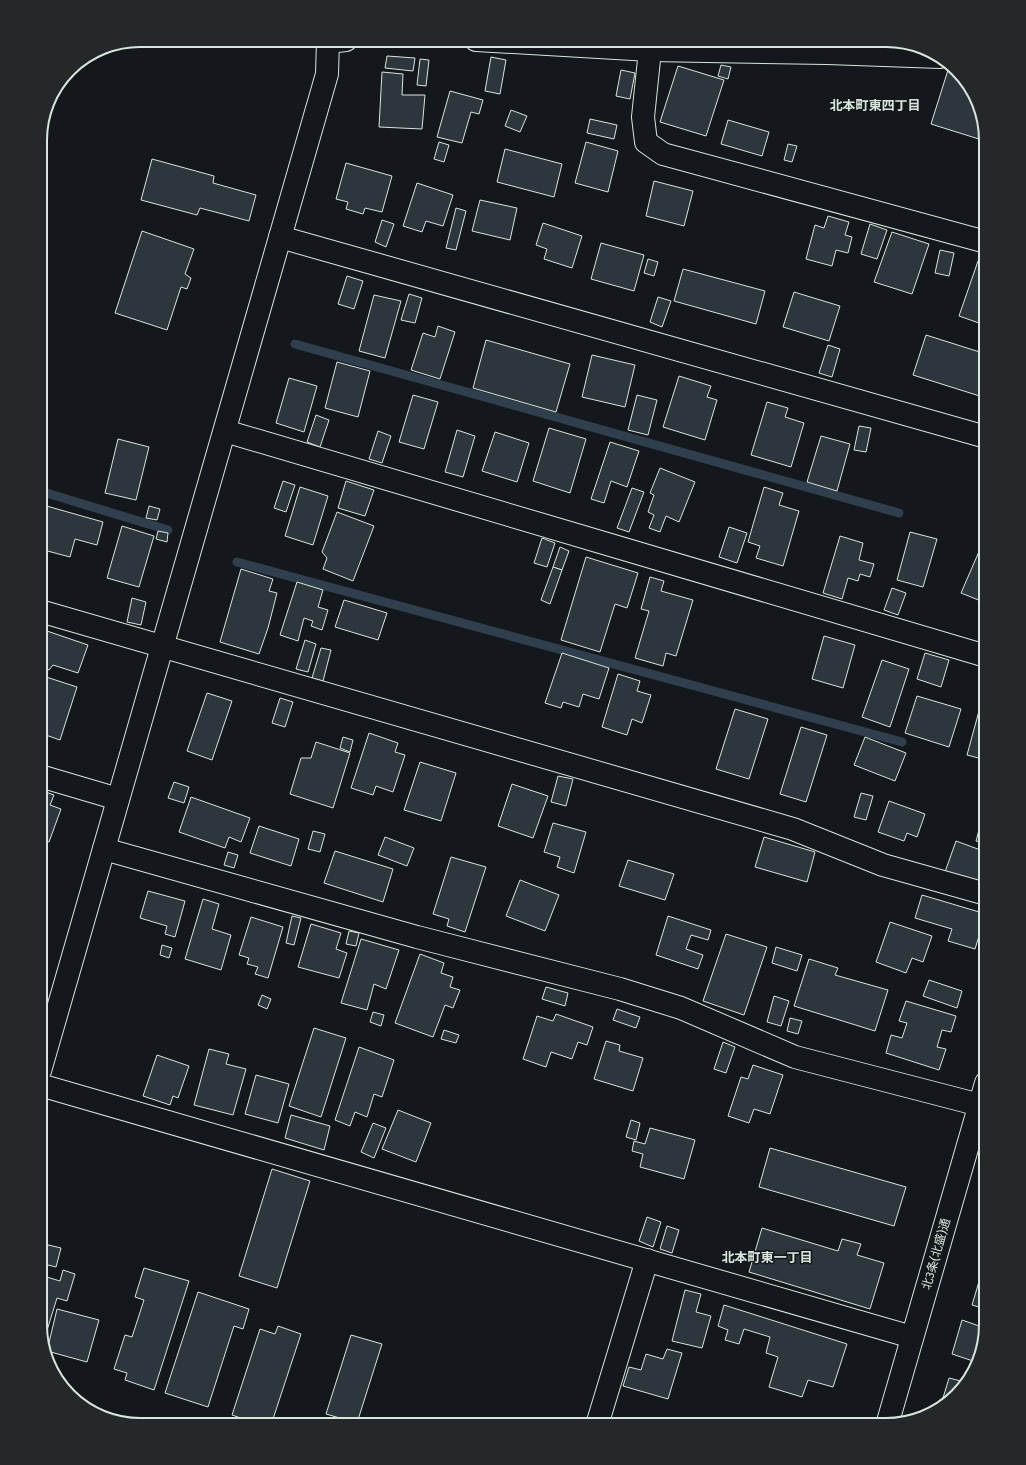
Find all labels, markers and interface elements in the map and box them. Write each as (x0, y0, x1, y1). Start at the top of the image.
district label: 北本町東四丁目 (829, 98, 921, 113)
street label: 北3条(北盛)通 (919, 1217, 953, 1291)
district label: 北本町東一丁目 (721, 1250, 813, 1265)

